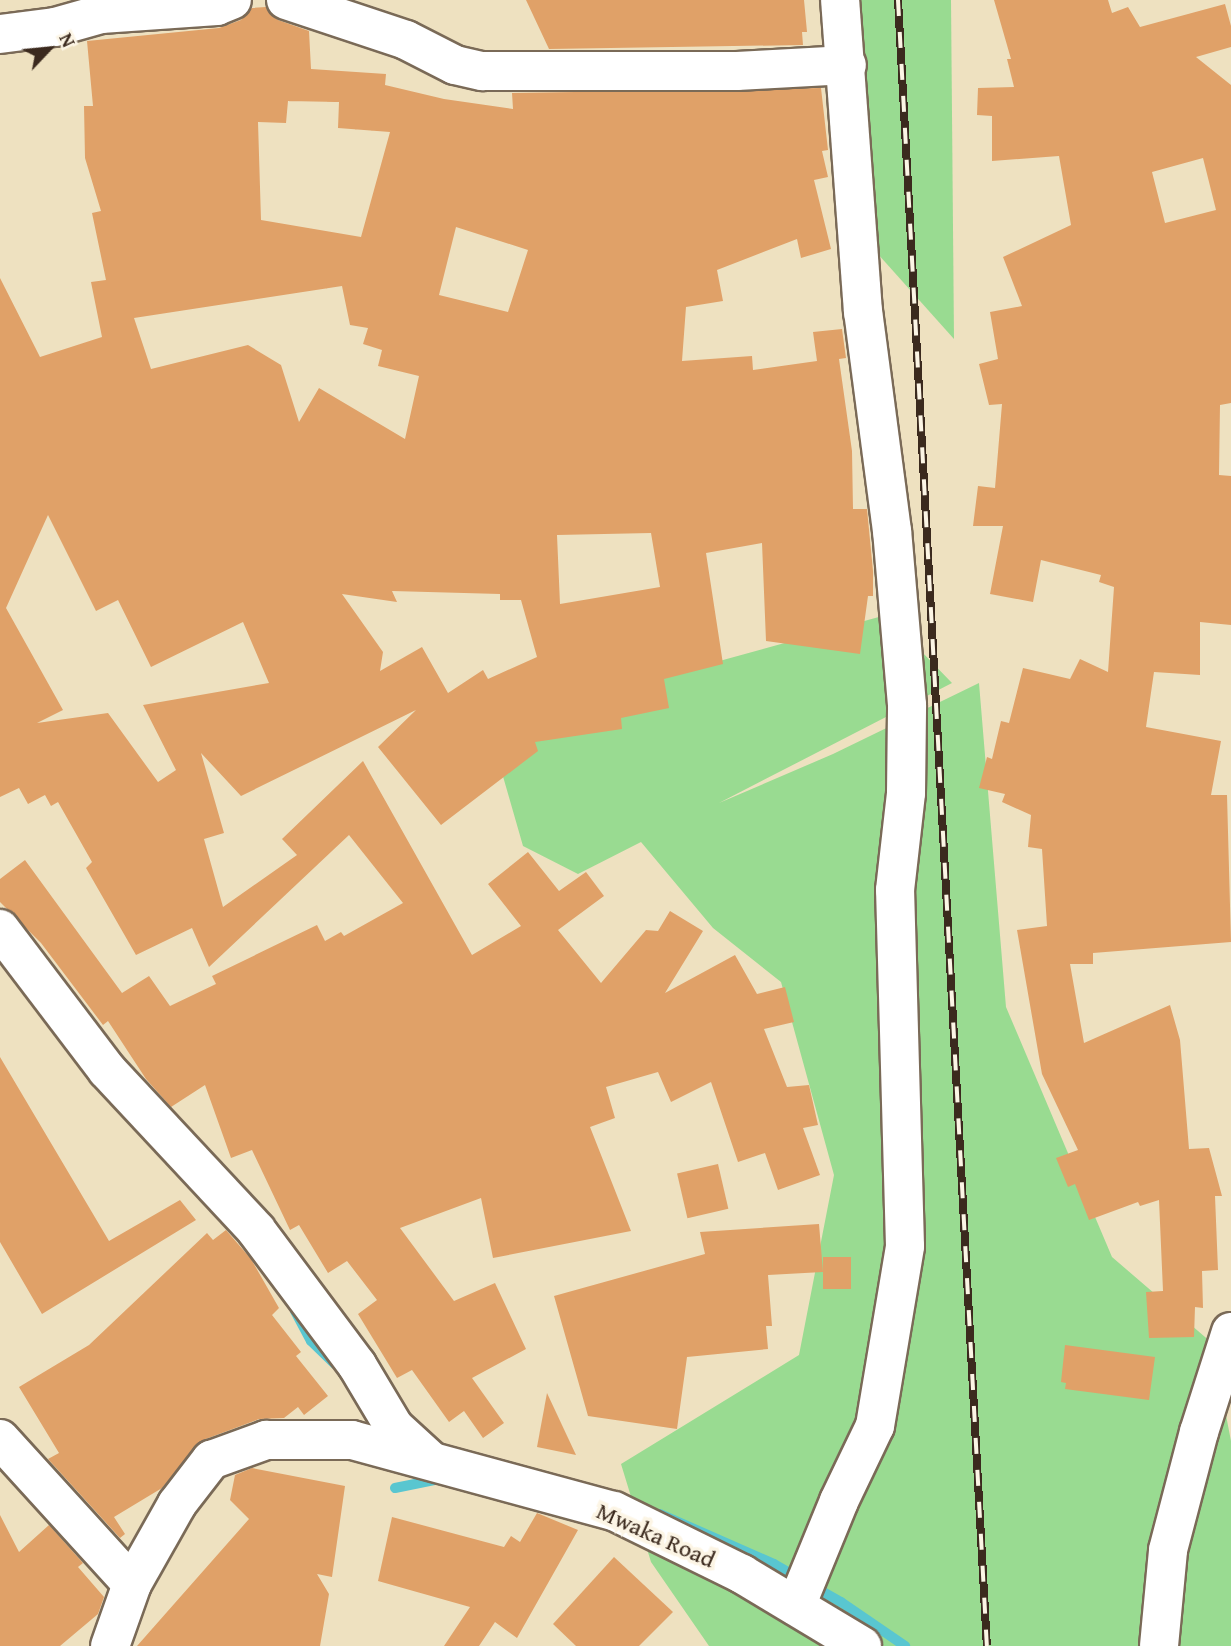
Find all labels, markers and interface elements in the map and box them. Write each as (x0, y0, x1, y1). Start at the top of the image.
north arrow (14, 14, 84, 84)
text: N (53, 28, 83, 52)
street label: Mwaka Road (592, 1496, 720, 1574)

